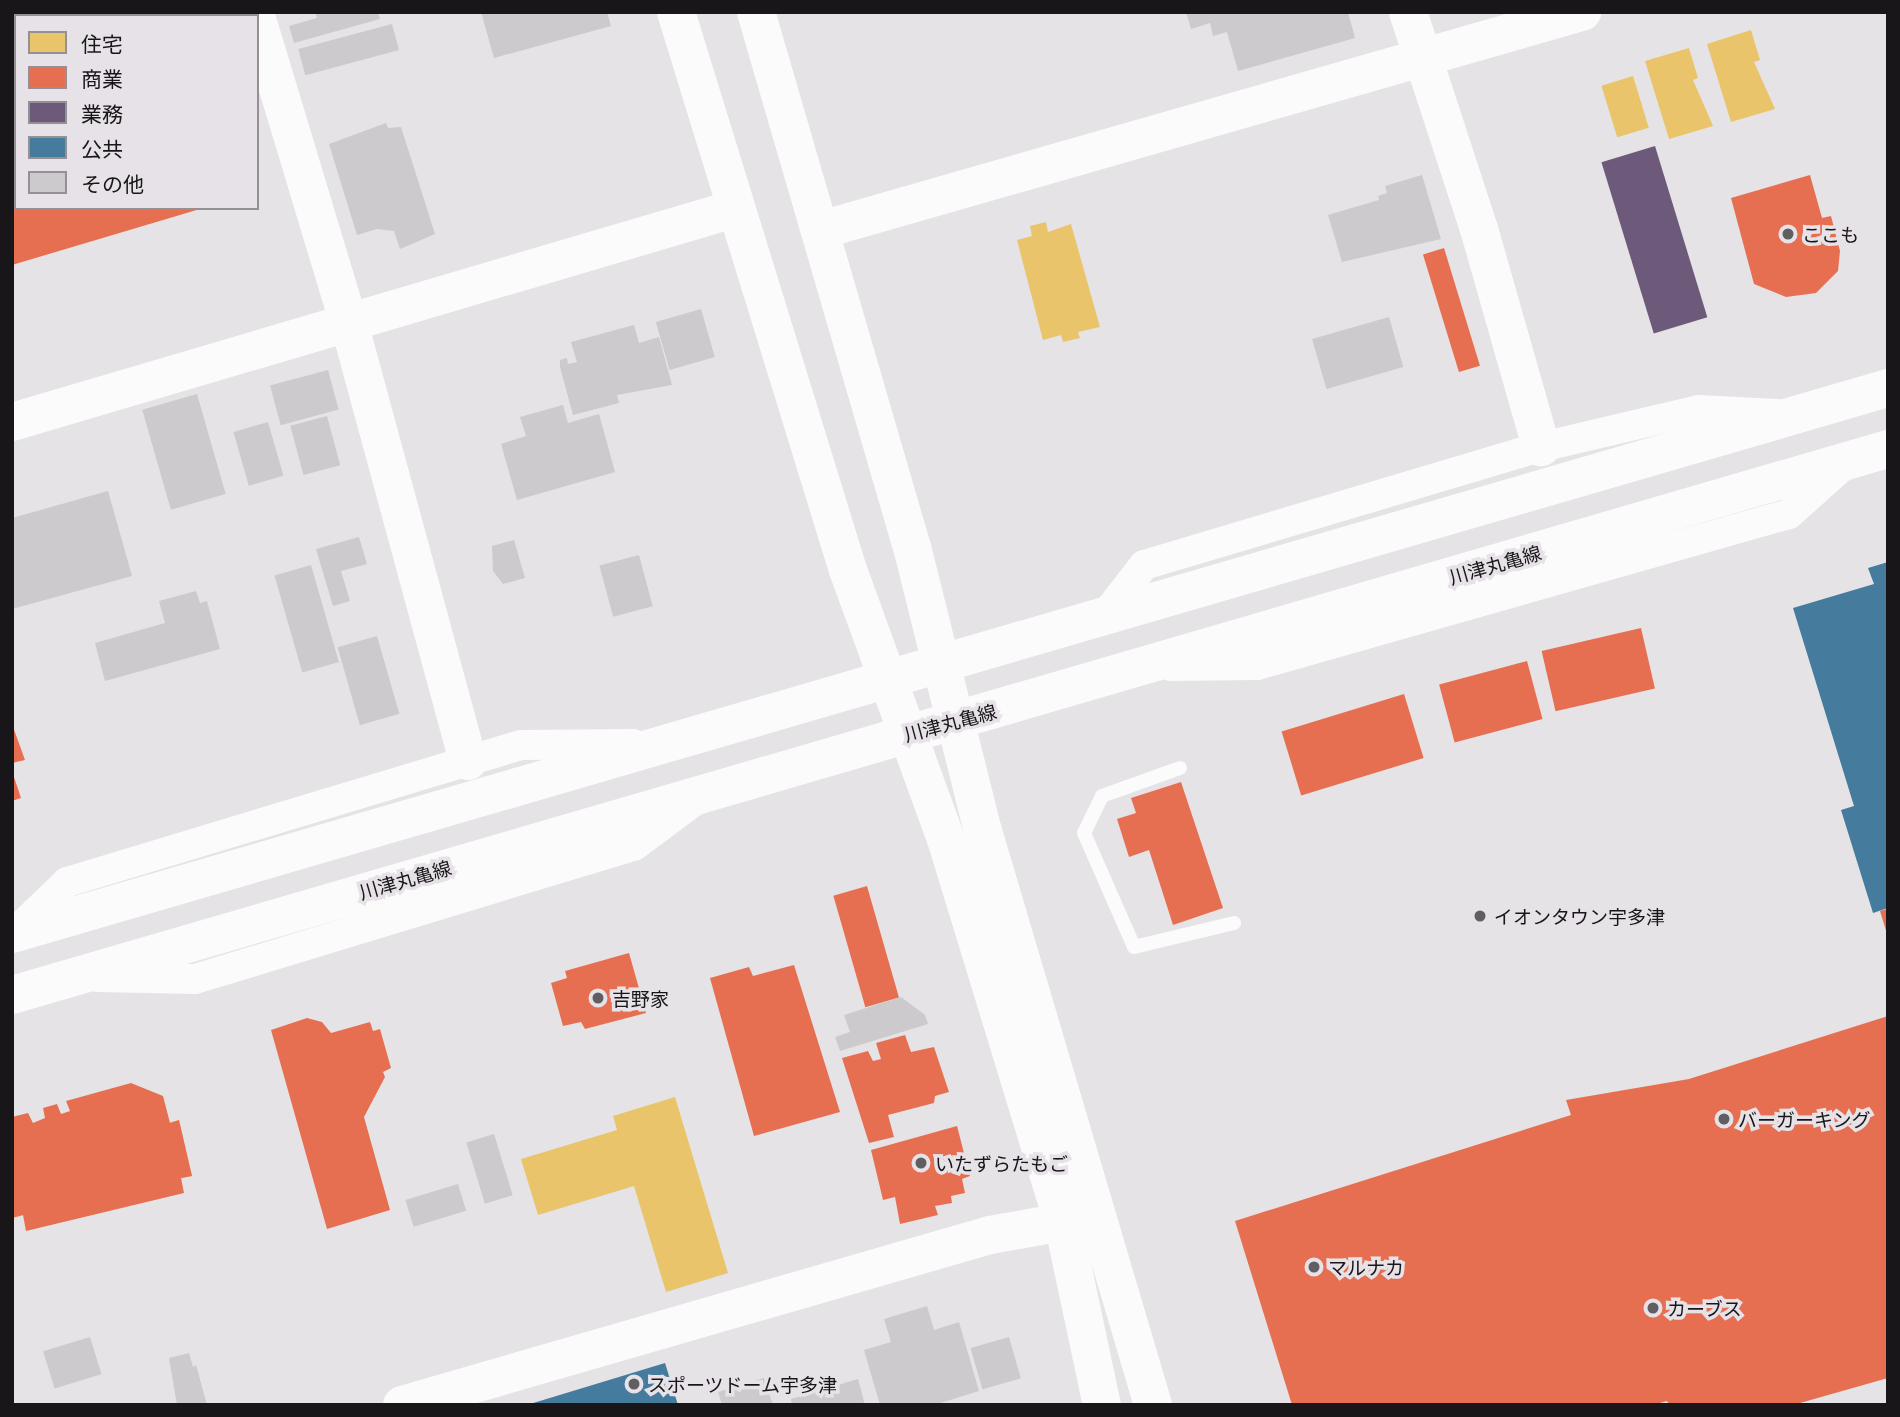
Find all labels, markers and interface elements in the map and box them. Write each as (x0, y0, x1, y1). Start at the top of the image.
legend (14, 14, 259, 210)
text: 住宅 (81, 28, 123, 58)
text: 商業 (81, 63, 123, 93)
text: 業務 (81, 98, 123, 128)
text: 公共 (81, 133, 123, 163)
text: その他 (81, 168, 144, 198)
place label: ここも (1802, 223, 1859, 245)
marker: ここも (1780, 226, 1796, 242)
street label: 川津丸亀線 (1446, 540, 1544, 588)
street label: 川津丸亀線 (901, 699, 999, 745)
street label: 川津丸亀線 (356, 855, 454, 903)
place label: イオンタウン宇多津 (1494, 905, 1665, 927)
marker: イオンタウン宇多津 (1472, 908, 1488, 924)
place label: 吉野家 (612, 987, 669, 1009)
marker: 吉野家 (590, 990, 606, 1006)
place label: バーガーキング (1738, 1108, 1871, 1130)
marker: バーガーキング (1716, 1111, 1732, 1127)
place label: いたずらたもご (935, 1152, 1068, 1174)
marker: いたずらたもご (913, 1155, 929, 1171)
place label: マルナカ (1328, 1256, 1404, 1278)
marker: マルナカ (1306, 1259, 1322, 1275)
place label: カーブス (1667, 1297, 1743, 1319)
marker: カーブス (1645, 1300, 1661, 1316)
place label: スポーツドーム宇多津 (648, 1373, 838, 1395)
marker: スポーツドーム宇多津 (626, 1376, 642, 1392)

